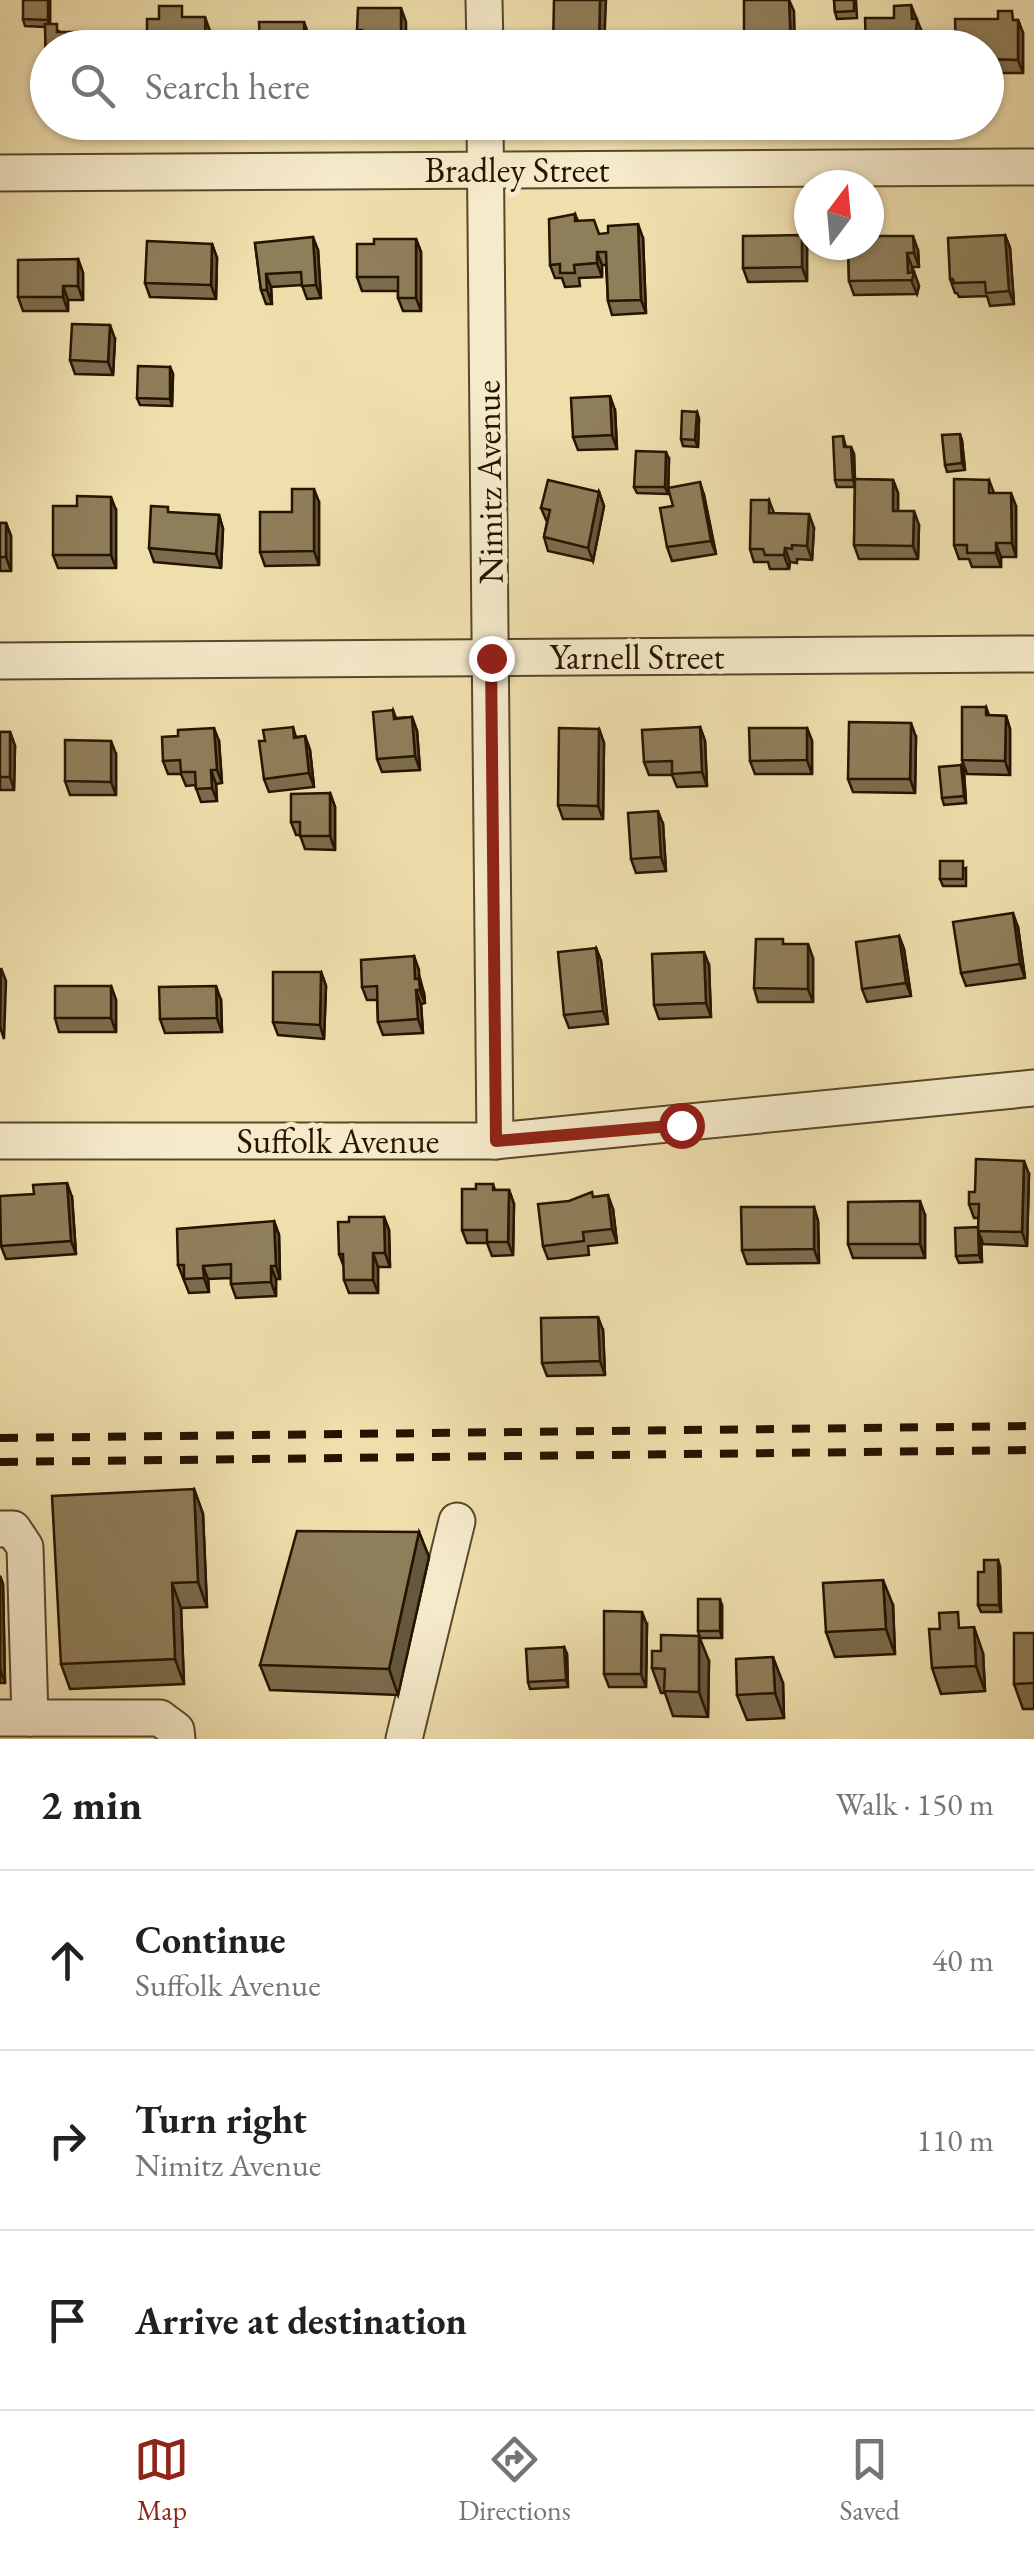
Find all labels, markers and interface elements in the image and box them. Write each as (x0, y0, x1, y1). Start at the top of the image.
search box (30, 30, 1004, 140)
icon: search (65, 58, 120, 113)
text: Search here (145, 61, 310, 110)
street label: Bradley Street (424, 147, 610, 192)
north arrow (794, 170, 884, 260)
street label: Nimitz Avenue (464, 380, 513, 584)
street label: Yarnell Street (549, 634, 725, 679)
route end (469, 636, 515, 682)
route start (659, 1103, 705, 1149)
street label: Suffolk Avenue (236, 1118, 440, 1163)
text: 2 min (40, 1777, 142, 1832)
text: Walk · 150 m (836, 1783, 994, 1825)
text: Continue (135, 1915, 286, 1964)
icon: ahead (40, 1933, 95, 1988)
text: 40 m (932, 1939, 994, 1981)
text: Suffolk Avenue (135, 1964, 321, 2006)
text: Turn right (135, 2095, 307, 2144)
icon: right (40, 2113, 95, 2168)
text: 110 m (917, 2119, 994, 2161)
text: Nimitz Avenue (135, 2144, 321, 2186)
icon: arrive (40, 2293, 95, 2348)
text: Arrive at destination (135, 2296, 467, 2345)
tab: Map (134, 2432, 189, 2528)
tab: Directions (458, 2432, 571, 2528)
tab: Saved (840, 2432, 900, 2528)

